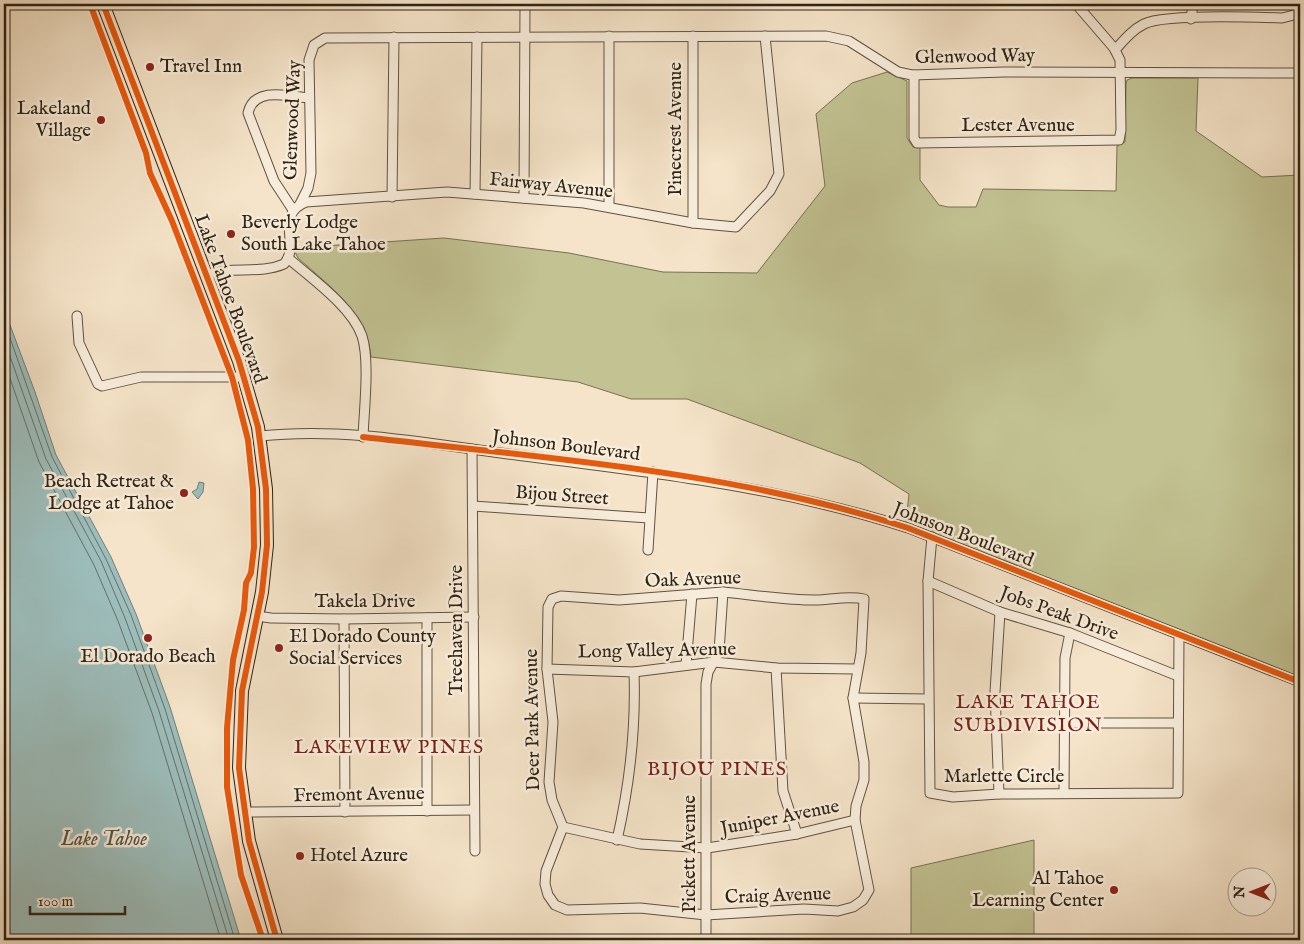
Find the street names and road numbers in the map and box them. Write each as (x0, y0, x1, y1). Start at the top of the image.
street label: Glenwood Way (915, 44, 1036, 70)
street label: Glenwood Way (279, 59, 307, 181)
street label: Pinecrest Avenue (664, 62, 688, 196)
street label: Lester Avenue (961, 114, 1075, 138)
street label: Fairway Avenue (488, 168, 614, 204)
street label: Lake Tahoe Boulevard (188, 211, 272, 388)
street label: Johnson Boulevard (489, 425, 642, 467)
street label: Bijou Street (515, 481, 610, 511)
street label: Johnson Boulevard (887, 496, 1038, 573)
street label: Treehaven Drive (445, 564, 469, 695)
street label: Oak Avenue (644, 566, 742, 594)
street label: Jobs Peak Drive (994, 581, 1122, 647)
street label: Takela Drive (314, 590, 416, 614)
street label: Long Valley Avenue (578, 638, 737, 664)
street label: Deer Park Avenue (520, 648, 546, 791)
street label: Marlette Circle (944, 765, 1064, 789)
street label: Fremont Avenue (293, 782, 425, 808)
street label: Pickett Avenue (678, 795, 702, 913)
street label: Juniper Avenue (717, 795, 842, 842)
street label: Craig Avenue (724, 882, 832, 910)

